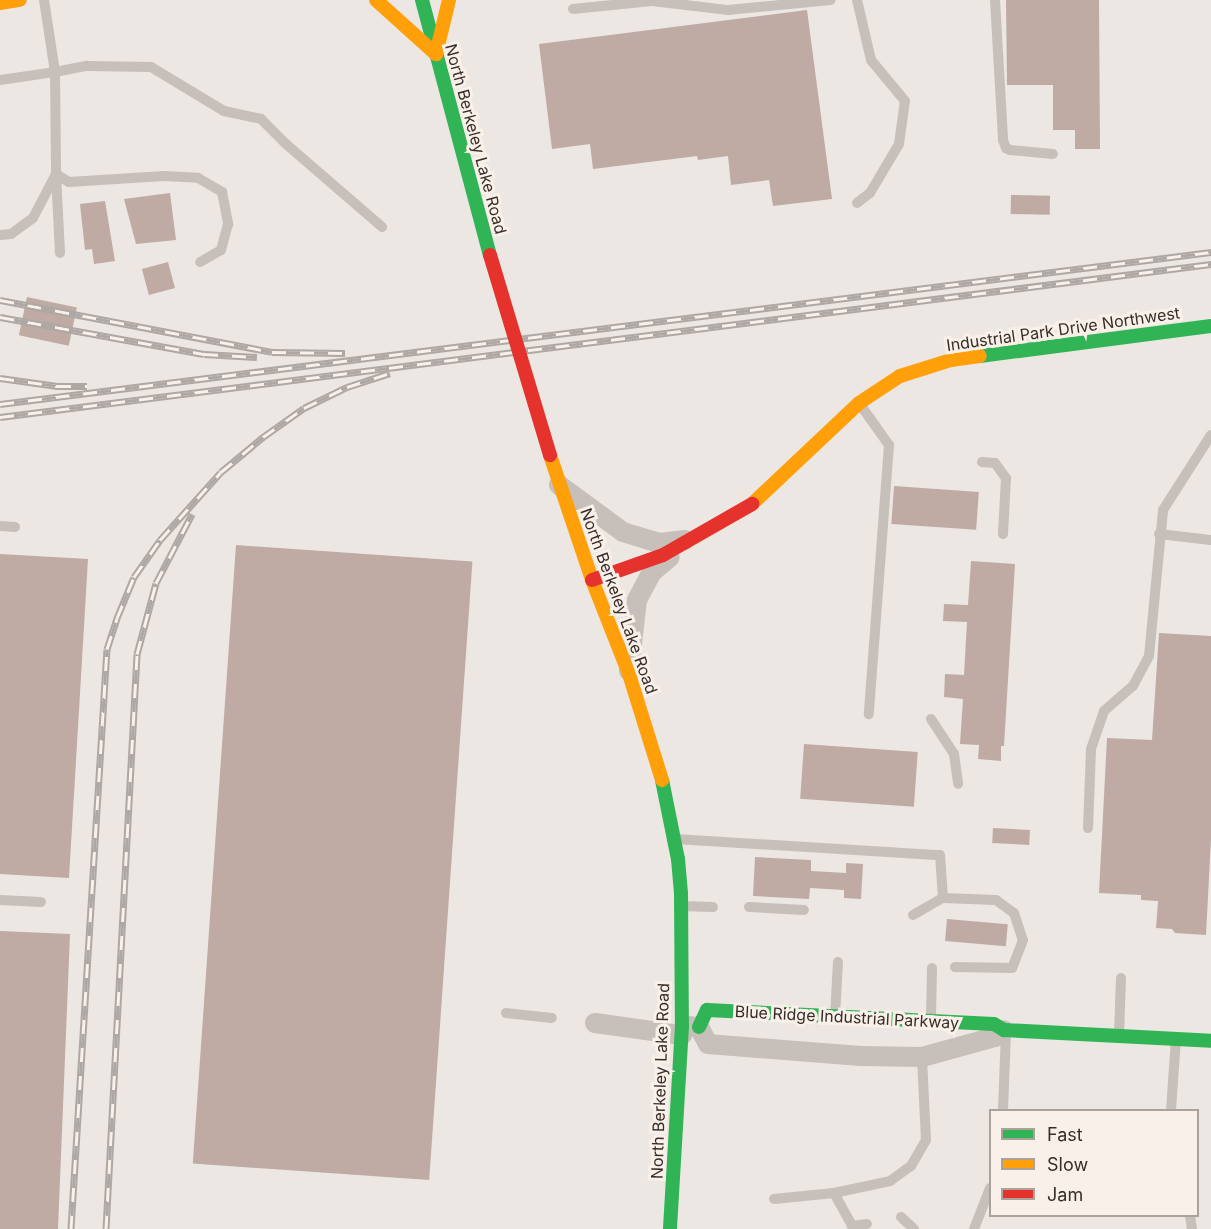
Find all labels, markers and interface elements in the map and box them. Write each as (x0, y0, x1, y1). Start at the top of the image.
street label: North Berkeley Lake Road (441, 42, 511, 236)
street label: Industrial Park Drive Northwest (945, 303, 1181, 355)
street label: North Berkeley Lake Road (576, 506, 662, 696)
street label: North Berkeley Lake Road (647, 983, 673, 1179)
street label: Blue Ridge Industrial Parkway (734, 1002, 960, 1032)
legend (989, 1109, 1199, 1217)
text: Fast (1047, 1124, 1083, 1145)
text: Slow (1047, 1154, 1088, 1175)
text: Jam (1047, 1184, 1083, 1205)

